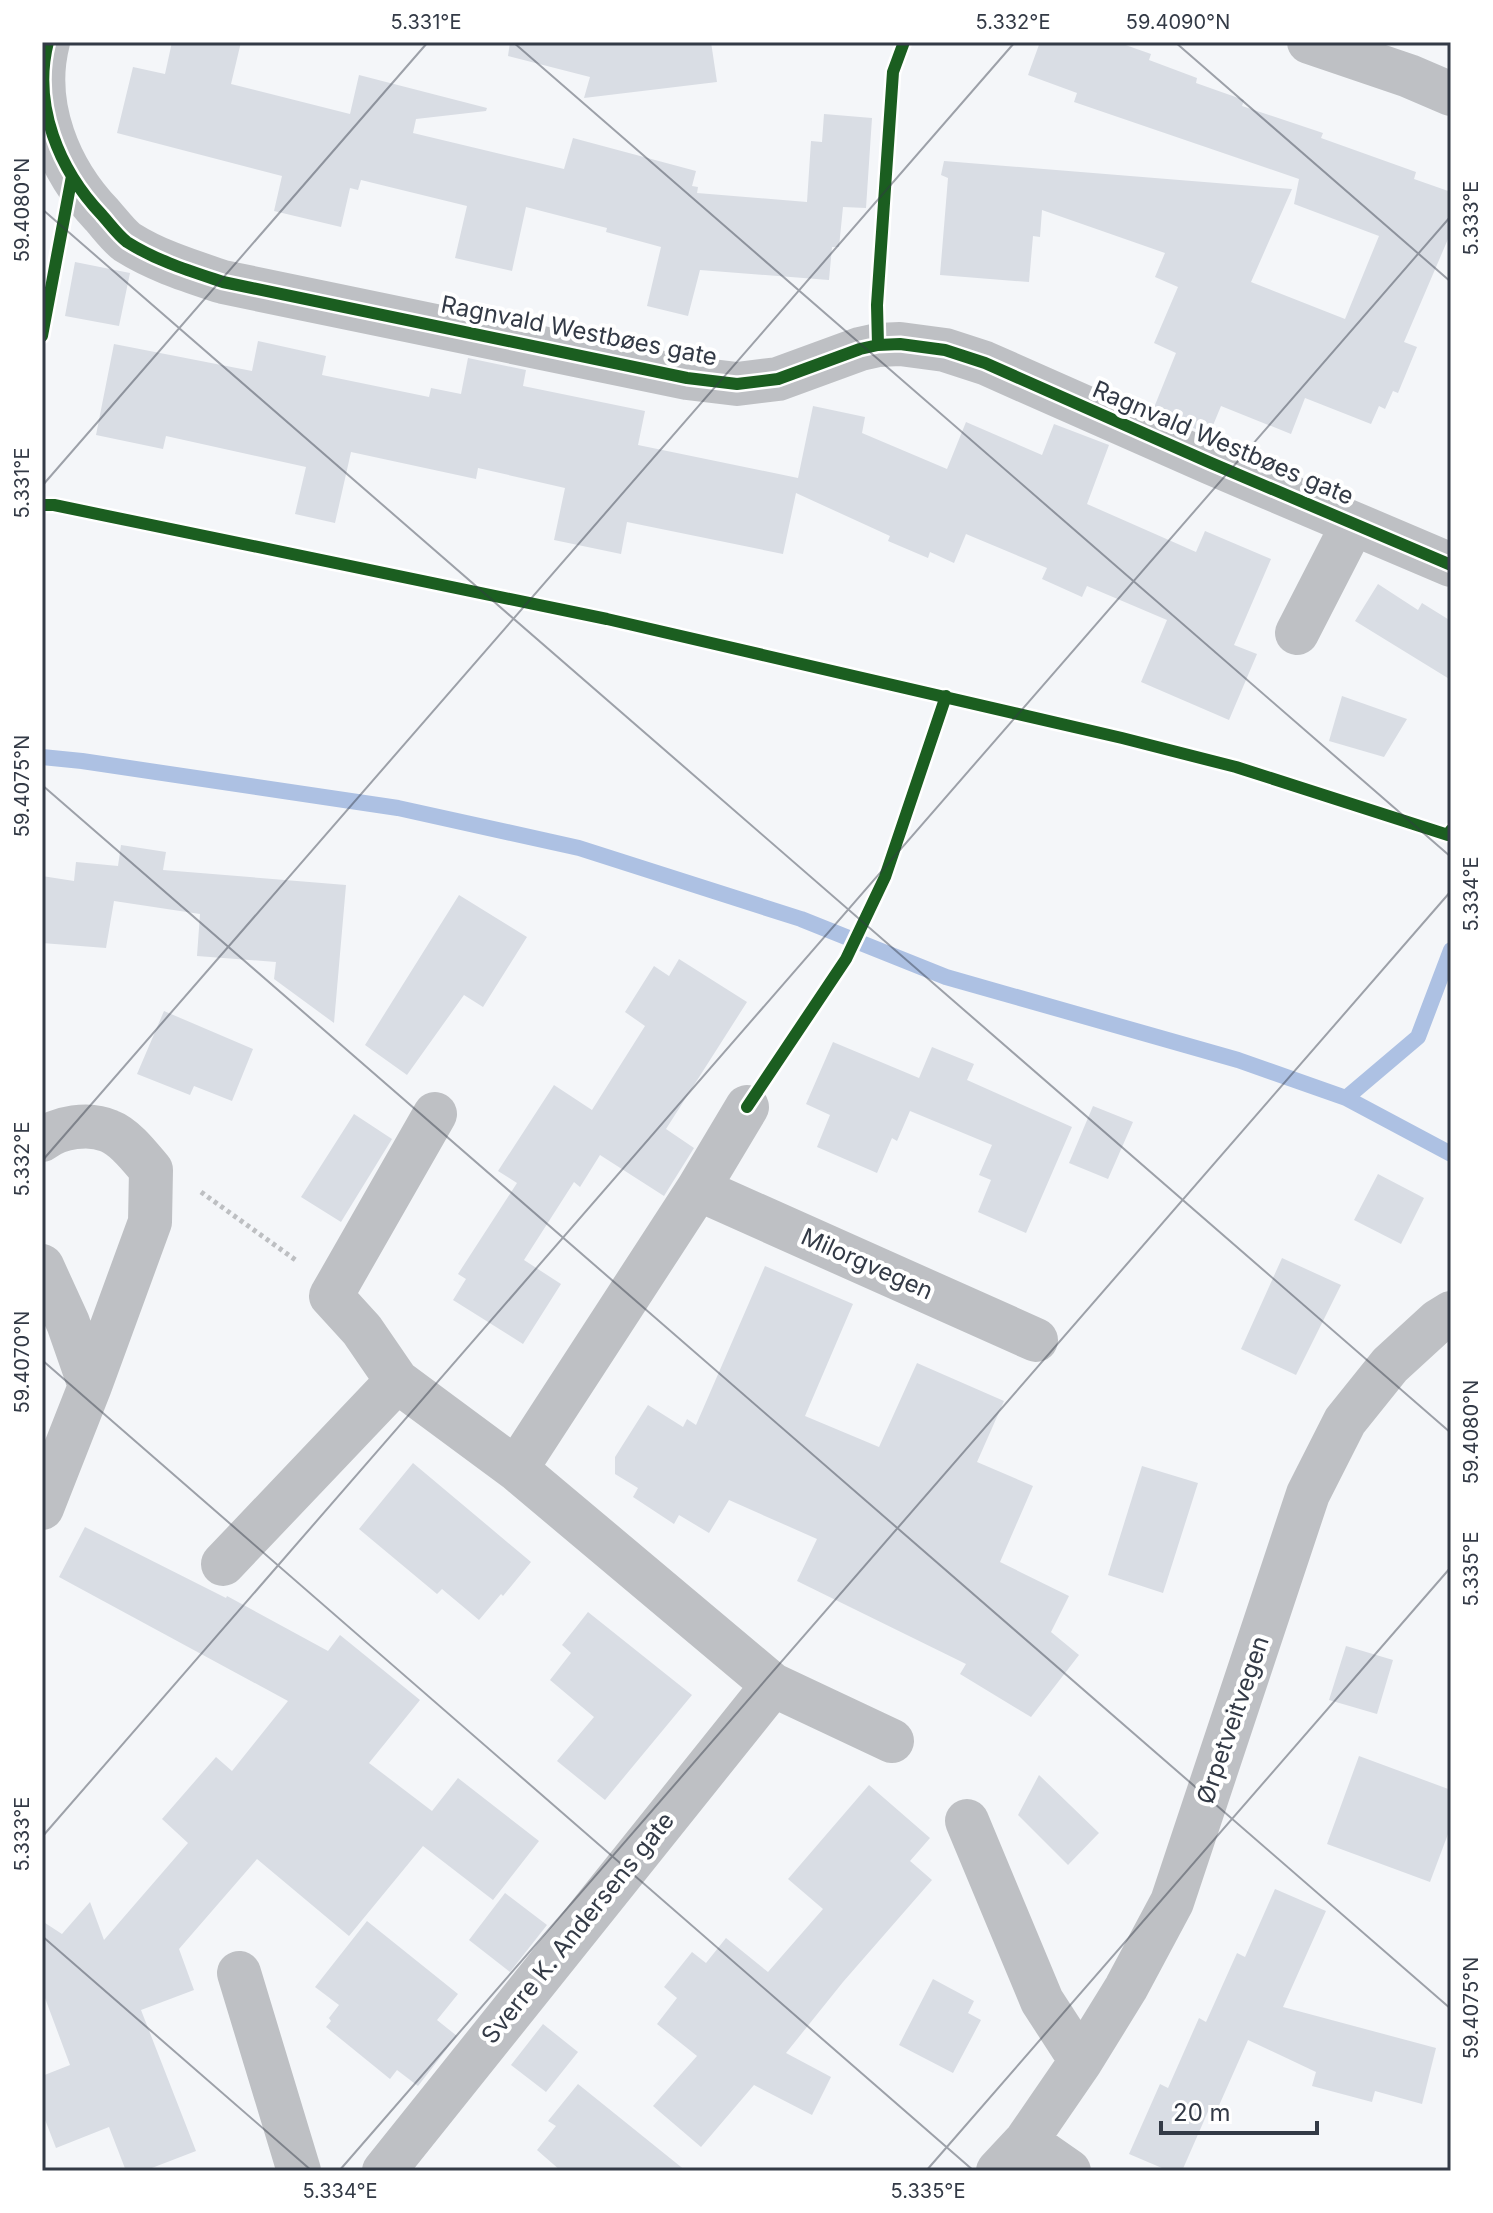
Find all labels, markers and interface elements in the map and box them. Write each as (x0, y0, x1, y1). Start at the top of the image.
text: 5.331°E (391, 10, 461, 34)
text: 5.332°E (976, 10, 1050, 34)
text: 59.4090°N (1126, 10, 1230, 34)
text: 59.4080°N (10, 158, 34, 262)
text: 5.333°E (1459, 181, 1483, 255)
street label: Ragnvald Westbøes gate (439, 289, 720, 372)
street label: Ragnvald Westbøes gate (1088, 374, 1358, 511)
text: 5.331°E (10, 448, 34, 518)
text: 59.4075°N (10, 735, 34, 837)
text: 5.334°E (1459, 856, 1483, 932)
text: 5.332°E (10, 1122, 34, 1196)
street label: Milorgvegen (797, 1222, 937, 1305)
text: 59.4070°N (10, 1311, 34, 1413)
text: 59.4080°N (1459, 1380, 1483, 1484)
text: 5.335°E (1459, 1532, 1483, 1606)
street label: Ørpetveitvegen (1190, 1632, 1275, 1808)
text: 5.333°E (10, 1797, 34, 1871)
street label: Sverre K. Andersens gate (475, 1806, 680, 2049)
text: 59.4075°N (1459, 1957, 1483, 2059)
scale bar (1161, 2085, 1317, 2135)
text: 20 m (1173, 2098, 1231, 2127)
text: 5.334°E (302, 2179, 378, 2203)
text: 5.335°E (891, 2179, 965, 2203)

